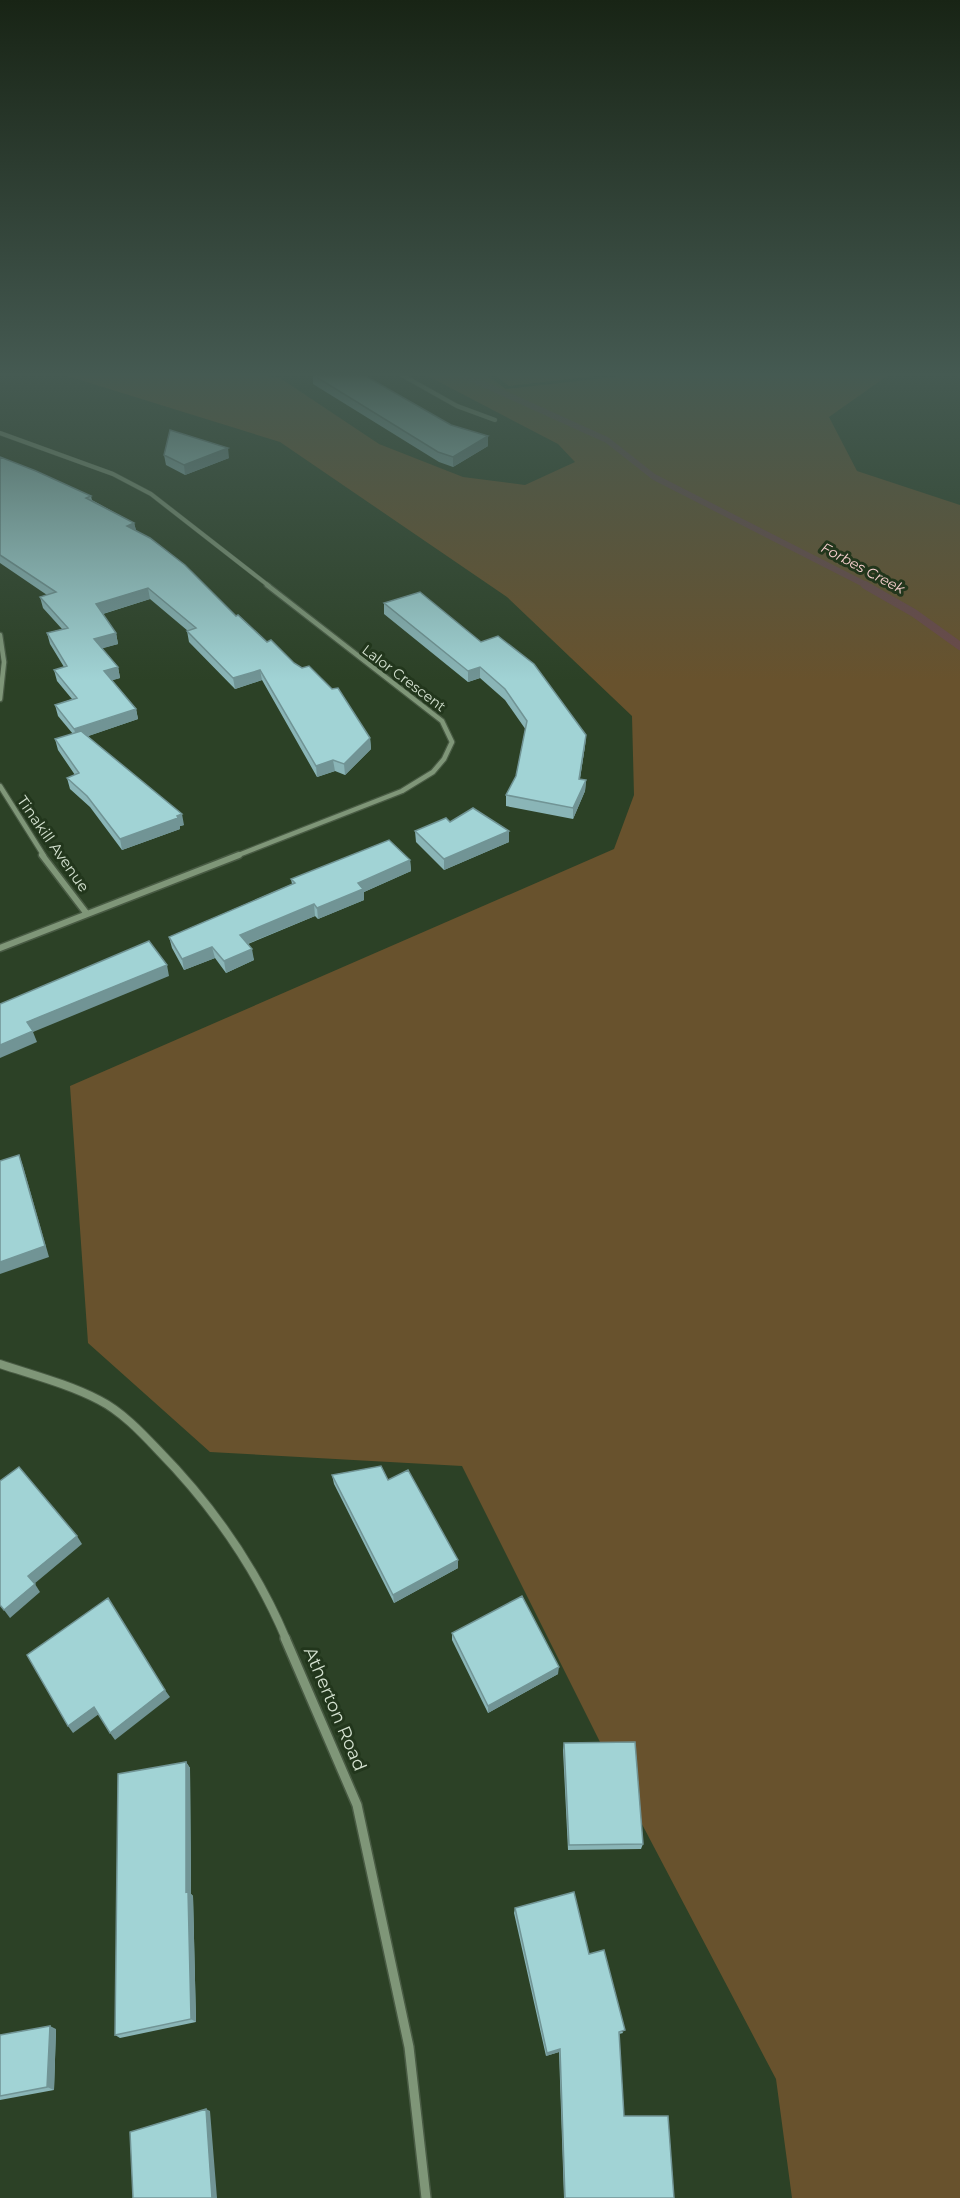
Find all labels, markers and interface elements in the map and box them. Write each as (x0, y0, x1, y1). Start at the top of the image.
water label: Forbes Creek (818, 538, 908, 598)
street label: Lalor Crescent (359, 641, 450, 716)
street label: Tinakill Avenue (13, 792, 94, 896)
street label: Atherton Road (299, 1644, 371, 1774)

